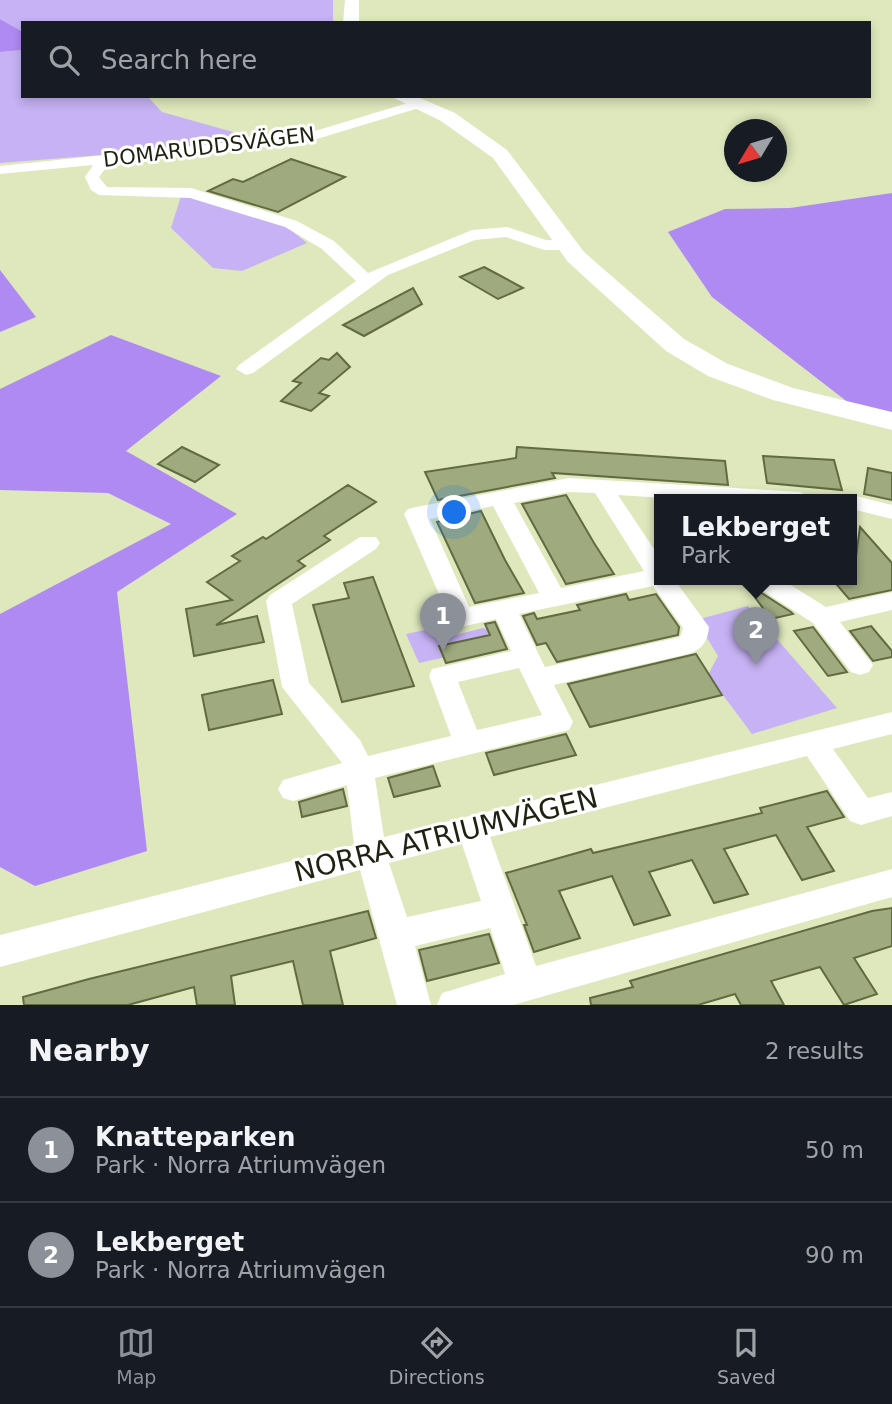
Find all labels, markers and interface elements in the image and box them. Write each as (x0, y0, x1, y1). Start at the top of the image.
search box (21, 21, 871, 98)
icon: search (45, 41, 83, 79)
text: Search here (101, 45, 257, 75)
north arrow (724, 119, 787, 182)
street label: DOMARUDDSVÄGEN (102, 121, 316, 172)
popup (654, 494, 857, 585)
your location (437, 495, 471, 529)
text: Lekberget (681, 512, 830, 542)
text: Park (681, 542, 731, 568)
pin: 1 (420, 593, 466, 651)
pin: 2 (733, 607, 779, 665)
street label: NORRA ATRIUMVÄGEN (291, 781, 601, 889)
text: Nearby (28, 1033, 150, 1068)
text: 2 results (765, 1038, 864, 1064)
text: Knatteparken (95, 1122, 295, 1152)
text: 1 (43, 1137, 59, 1163)
text: 50 m (805, 1137, 864, 1163)
text: Park · Norra Atriumvägen (95, 1152, 386, 1178)
text: Lekberget (95, 1227, 244, 1257)
text: 2 (43, 1242, 59, 1268)
text: 90 m (805, 1242, 864, 1268)
text: Park · Norra Atriumvägen (95, 1257, 386, 1283)
tab: Map (116, 1324, 156, 1388)
tab: Directions (389, 1324, 485, 1388)
tab: Saved (717, 1324, 776, 1388)

